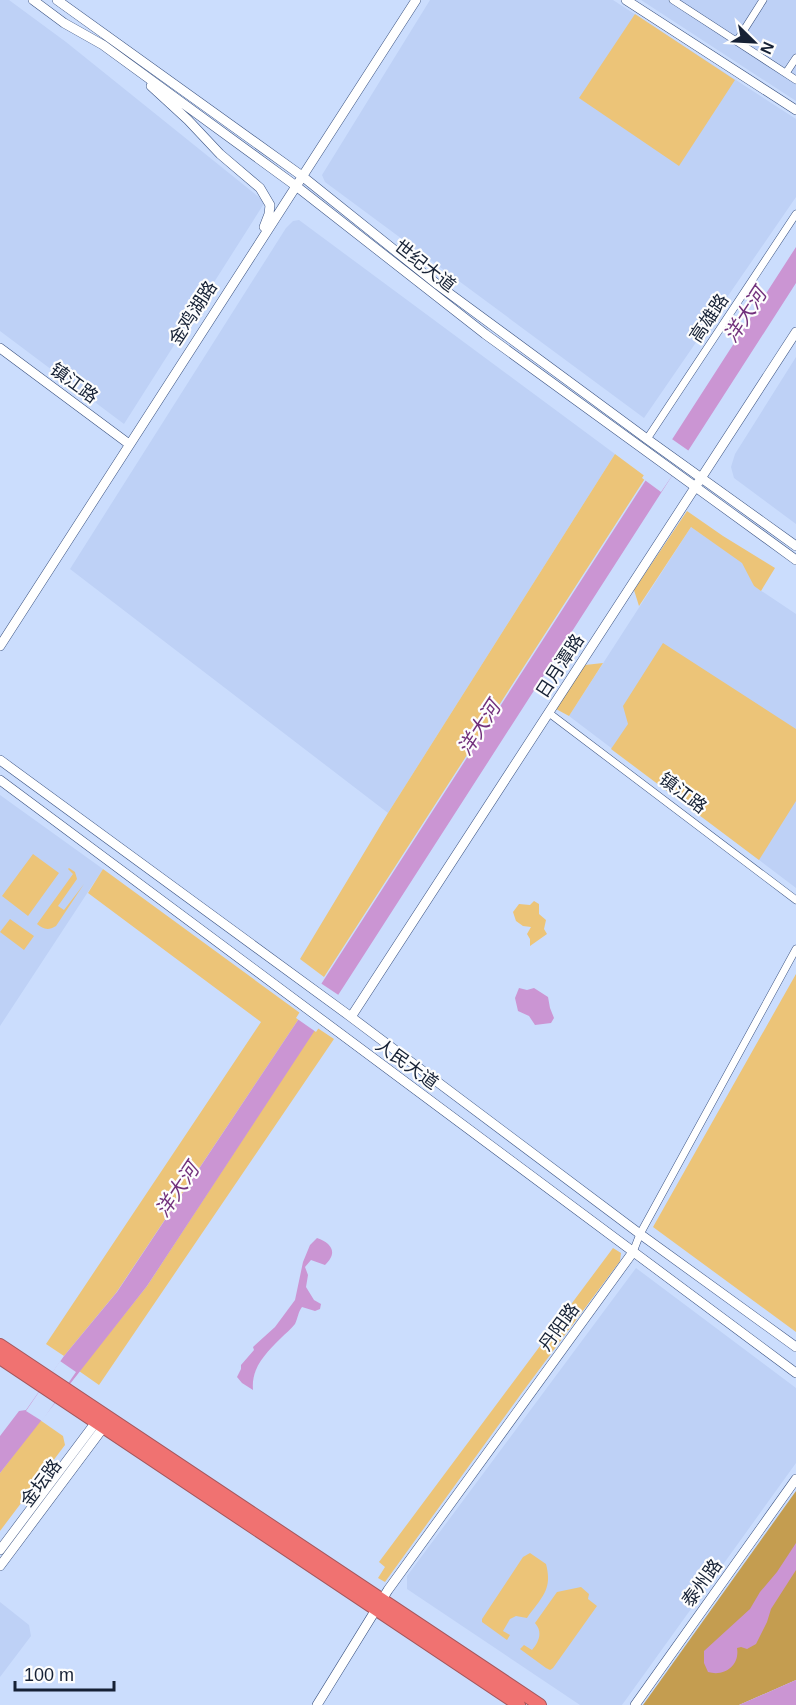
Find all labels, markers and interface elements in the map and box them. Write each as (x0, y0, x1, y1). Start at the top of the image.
north arrow (724, 12, 784, 72)
text: N (757, 39, 777, 57)
street label: 世纪大道 (390, 236, 460, 296)
street label: 金鸡湖路 (165, 277, 221, 349)
water label: 洋大河 (719, 280, 773, 346)
street label: 高雄路 (686, 290, 732, 346)
street label: 镇江路 (46, 359, 102, 407)
street label: 日月潭路 (532, 630, 588, 702)
water label: 洋大河 (453, 693, 507, 759)
street label: 镇江路 (655, 769, 711, 817)
street label: 人民大道 (372, 1035, 442, 1093)
water label: 洋大河 (151, 1156, 205, 1221)
street label: 丹阳路 (535, 1299, 583, 1355)
street label: 金坛路 (17, 1455, 65, 1511)
street label: 泰州路 (678, 1555, 726, 1611)
scale bar (15, 1654, 114, 1692)
text: 100 m (24, 1665, 74, 1685)

